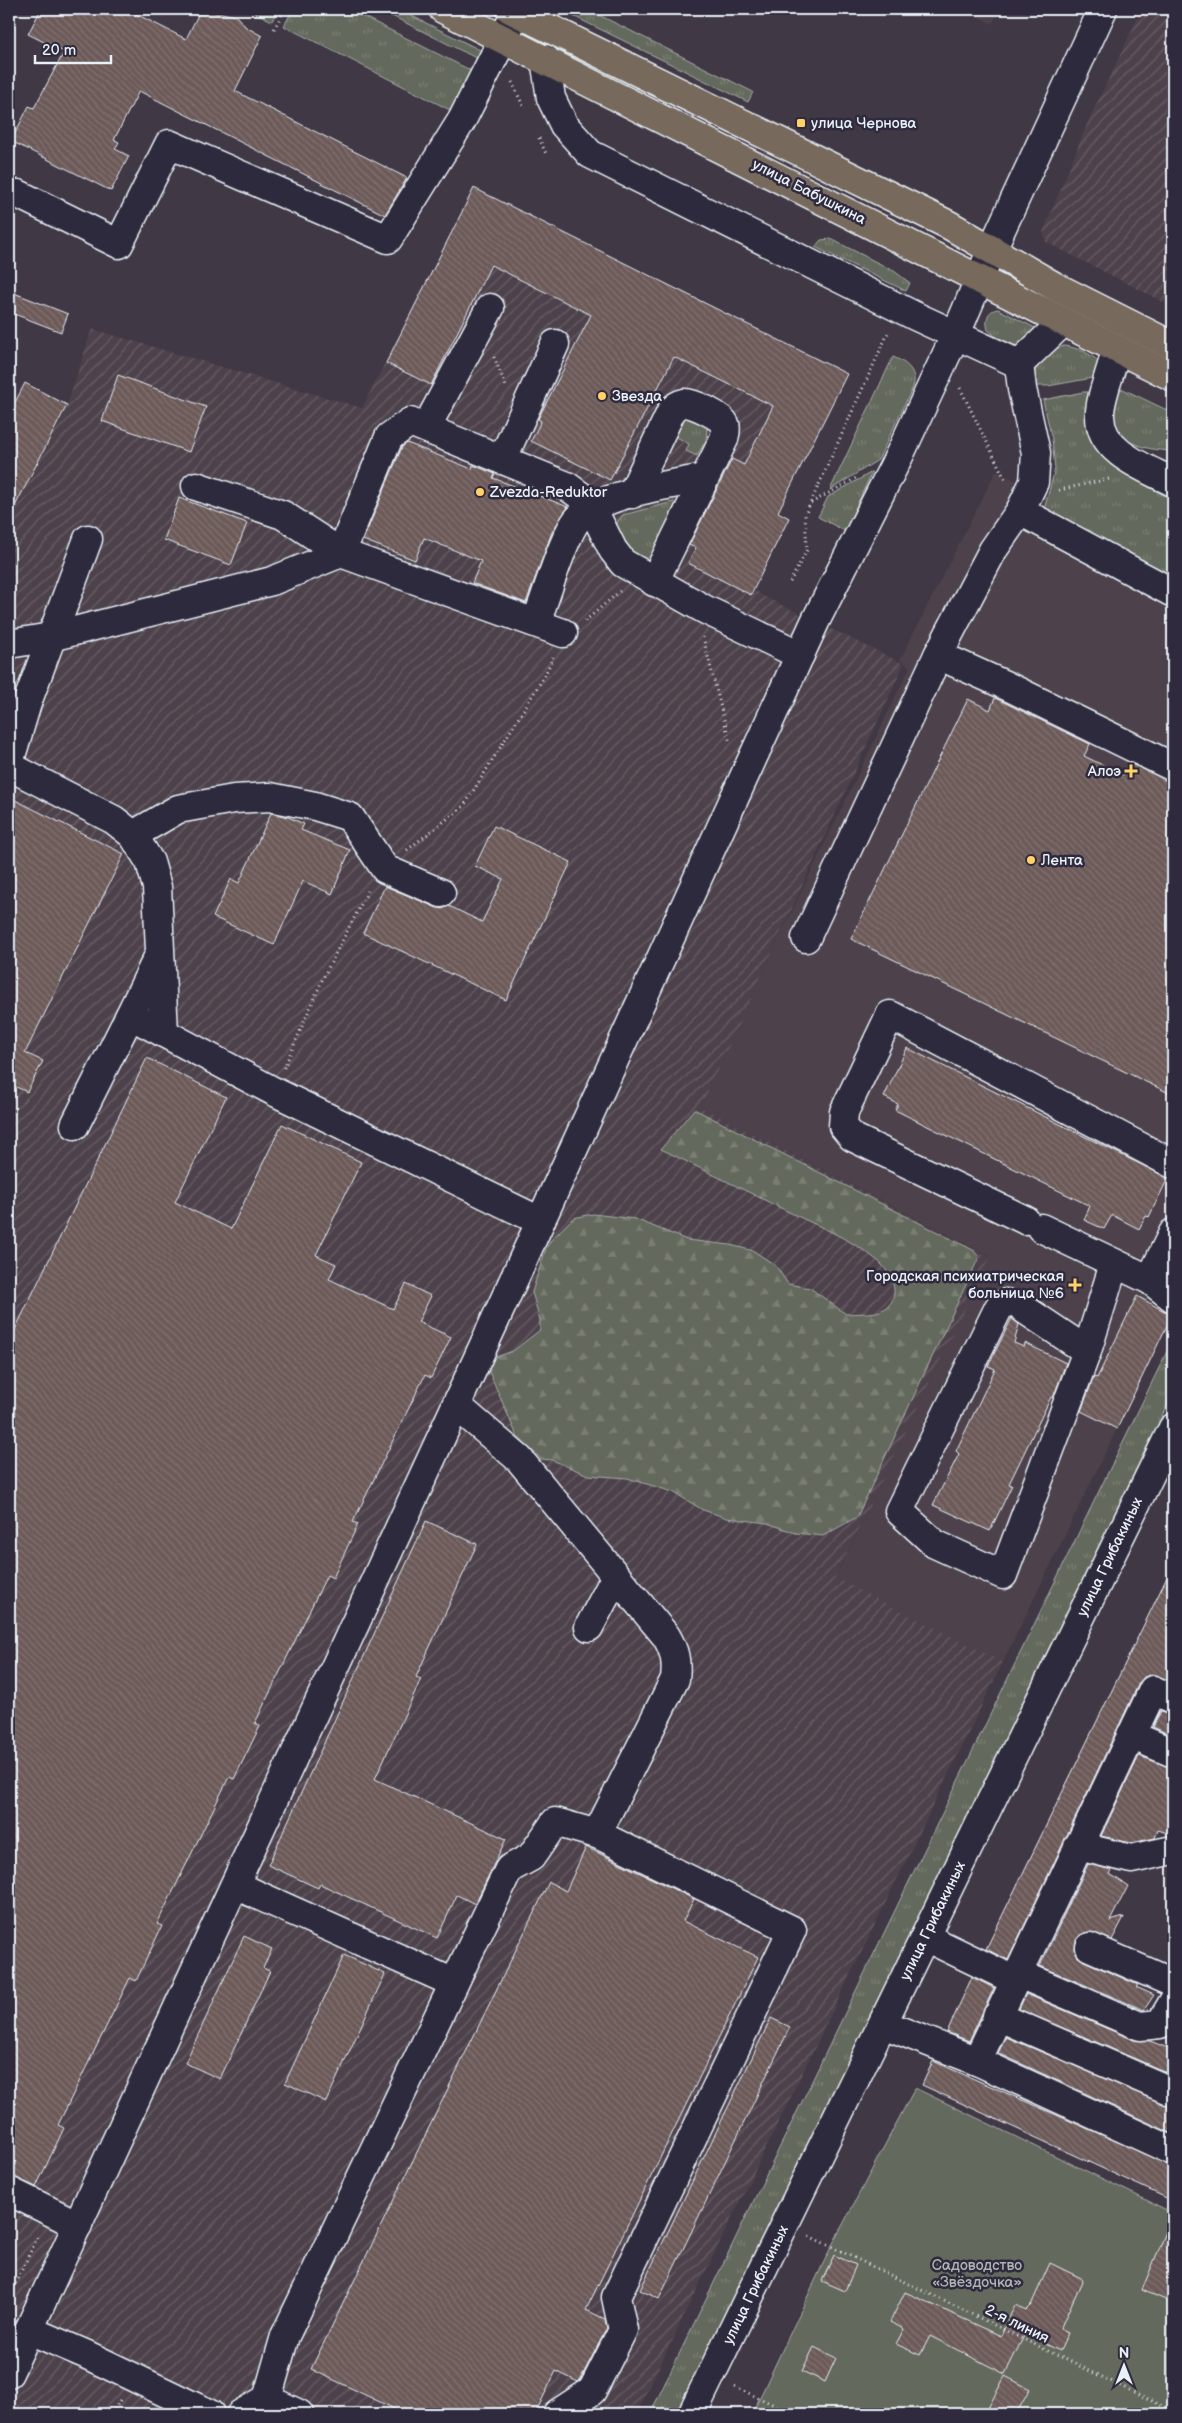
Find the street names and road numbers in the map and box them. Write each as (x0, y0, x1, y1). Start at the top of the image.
street label: улица Бабушкина (749, 155, 869, 229)
street label: улица Грибакиных (1073, 1494, 1147, 1620)
street label: улица Грибакиных (896, 1858, 970, 1984)
street label: улица Грибакиных (719, 2222, 793, 2348)
street label: 2-я линия (982, 2300, 1052, 2348)

